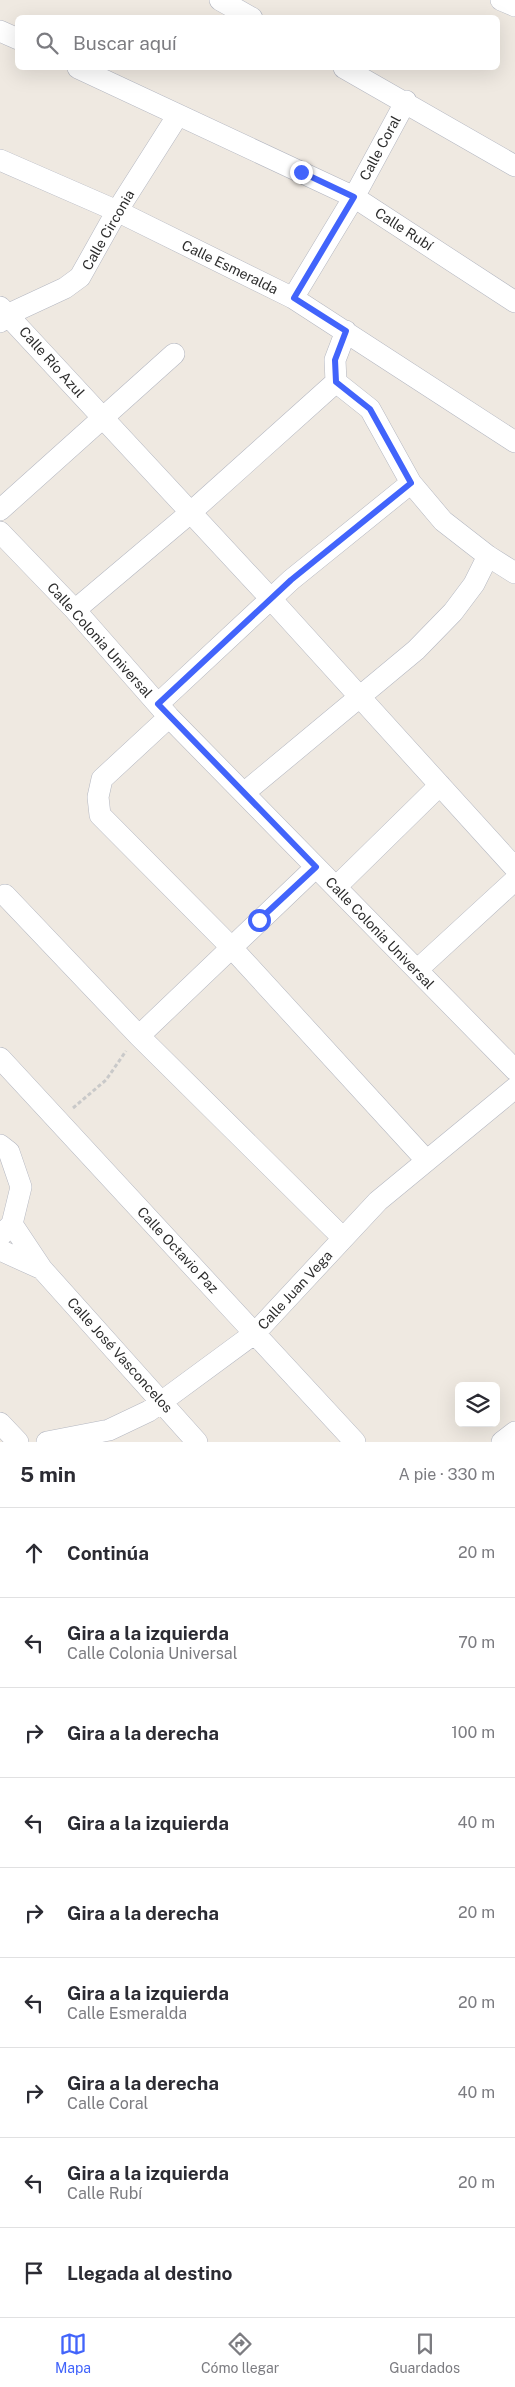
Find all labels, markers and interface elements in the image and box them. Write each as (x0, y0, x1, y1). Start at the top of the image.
search box (15, 15, 500, 70)
icon: search (33, 29, 61, 57)
text: Buscar aquí (73, 32, 177, 54)
street label: Calle Coral (356, 113, 404, 183)
route end (290, 161, 313, 184)
street label: Calle Circonia (79, 187, 137, 273)
street label: Calle Rubí (372, 204, 436, 254)
street label: Calle Esmeralda (179, 237, 281, 297)
street label: Calle Río Azul (16, 323, 88, 401)
street label: Calle Colonia Universal (44, 579, 156, 701)
street label: Calle Colonia Universal (322, 874, 438, 992)
route start (248, 909, 271, 932)
street label: Calle Octavio Paz (134, 1204, 222, 1297)
street label: Calle Juan Vega (254, 1247, 336, 1333)
street label: Calle José Vasconcelos (64, 1294, 176, 1416)
map controls (455, 1382, 500, 1427)
button: layers (455, 1382, 500, 1427)
text: 5 min (20, 1462, 76, 1487)
text: A pie · 330 m (398, 1465, 495, 1484)
icon: ahead (20, 1539, 48, 1567)
text: Continúa (67, 1542, 149, 1564)
text: 20 m (458, 1543, 495, 1562)
text: Gira a la izquierda (67, 1622, 229, 1644)
icon: left (20, 1629, 48, 1657)
text: 70 m (458, 1633, 495, 1652)
text: Calle Colonia Universal (67, 1644, 238, 1663)
icon: right (20, 1719, 48, 1747)
text: Gira a la derecha (67, 1722, 219, 1744)
text: 100 m (451, 1723, 495, 1742)
icon: left (20, 1809, 48, 1837)
text: Gira a la izquierda (67, 1812, 229, 1834)
text: 40 m (457, 1813, 495, 1832)
icon: right (20, 1899, 48, 1927)
text: Gira a la derecha (67, 1902, 219, 1924)
text: 20 m (458, 1903, 495, 1922)
text: Gira a la izquierda (67, 1982, 229, 2004)
icon: left (20, 1989, 48, 2017)
text: 20 m (458, 1993, 495, 2012)
text: Calle Esmeralda (67, 2004, 187, 2023)
text: Gira a la derecha (67, 2072, 219, 2094)
icon: right (20, 2079, 48, 2107)
text: 40 m (457, 2083, 495, 2102)
text: Calle Coral (67, 2094, 148, 2113)
text: Gira a la izquierda (67, 2162, 229, 2184)
icon: left (20, 2169, 48, 2197)
text: 20 m (458, 2173, 495, 2192)
text: Calle Rubí (67, 2184, 142, 2203)
icon: arrive (20, 2259, 48, 2287)
text: Llegada al destino (67, 2262, 232, 2284)
tab: Mapa (55, 2330, 91, 2376)
tab: Cómo llegar (201, 2330, 279, 2376)
tab: Guardados (389, 2330, 460, 2376)

